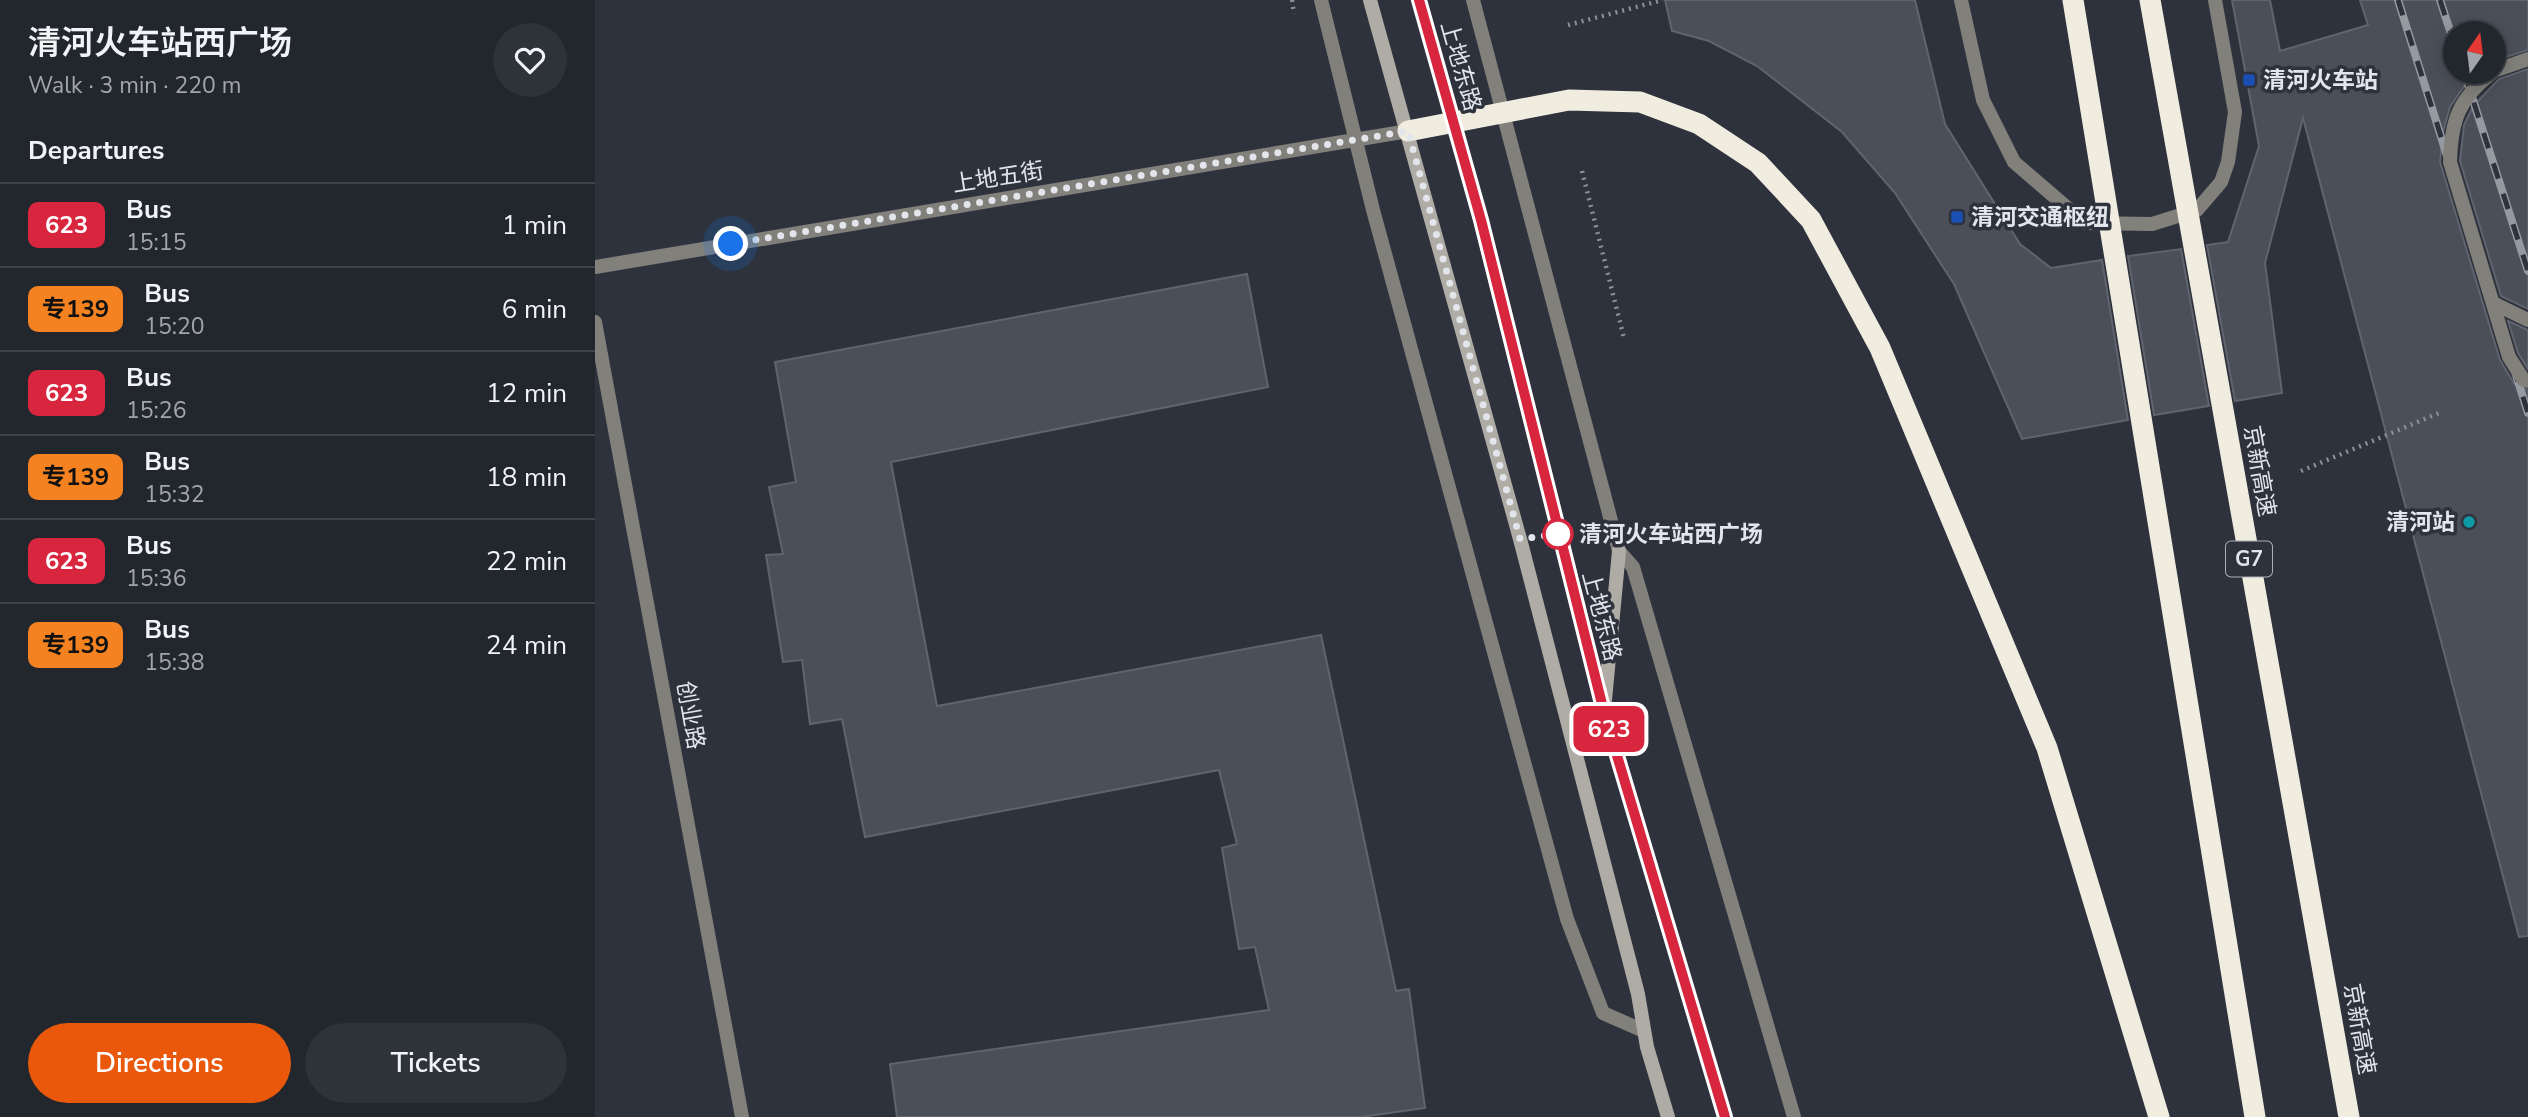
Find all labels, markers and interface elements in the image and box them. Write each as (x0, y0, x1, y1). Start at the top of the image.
street label: 上地东路 (1433, 18, 1488, 115)
text: 清河火车站西广场 (28, 21, 292, 66)
north arrow (2443, 21, 2506, 84)
map controls (2443, 21, 2506, 84)
button: heart (493, 23, 567, 97)
place label: 清河火车站 (2263, 65, 2378, 96)
text: Walk · 3 min · 220 m (28, 70, 241, 101)
marker: 清河火车站 (2241, 72, 2257, 88)
text: Departures (28, 133, 164, 168)
street label: 上地五街 (950, 155, 1046, 200)
text: Bus (126, 192, 172, 227)
place label: 清河交通枢纽 (1971, 202, 2109, 233)
text: 1 min (502, 208, 567, 243)
text: 623 (45, 209, 88, 241)
marker: 清河交通枢纽 (1949, 209, 1965, 225)
your location (713, 226, 748, 261)
text: 15:15 (126, 227, 186, 258)
text: Bus (144, 276, 190, 311)
text: 6 min (502, 292, 567, 327)
text: 专139 (42, 293, 109, 325)
text: 15:20 (144, 311, 205, 342)
text: Bus (126, 360, 172, 395)
text: 12 min (486, 376, 567, 411)
text: 623 (45, 377, 88, 409)
text: 15:26 (126, 395, 186, 426)
street label: 京新高速 (2236, 423, 2283, 519)
text: Bus (144, 444, 190, 479)
text: 18 min (486, 460, 567, 495)
text: 专139 (42, 461, 109, 493)
text: 15:32 (144, 479, 205, 510)
place label: 清河站 (2386, 507, 2455, 538)
marker: 清河站 (2461, 514, 2477, 530)
marker: 清河火车站西广场 (1543, 519, 1573, 549)
place label: 清河火车站西广场 (1579, 519, 1763, 550)
text: Bus (126, 528, 172, 563)
road number: G7 (2226, 542, 2272, 576)
text: 22 min (486, 544, 567, 579)
text: 623 (45, 545, 88, 577)
text: 15:36 (126, 563, 186, 594)
street label: 上地东路 (1575, 568, 1628, 665)
text: Bus (144, 612, 190, 647)
text: 24 min (486, 628, 567, 663)
text: 专139 (42, 629, 109, 661)
text: 15:38 (144, 647, 205, 678)
street label: 创业路 (669, 678, 712, 752)
line badge: 623 (1569, 706, 1649, 752)
text: 623 (1587, 713, 1631, 745)
street label: 京新高速 (2336, 981, 2383, 1077)
button: Directions (28, 1023, 291, 1103)
button: Tickets (305, 1023, 567, 1103)

